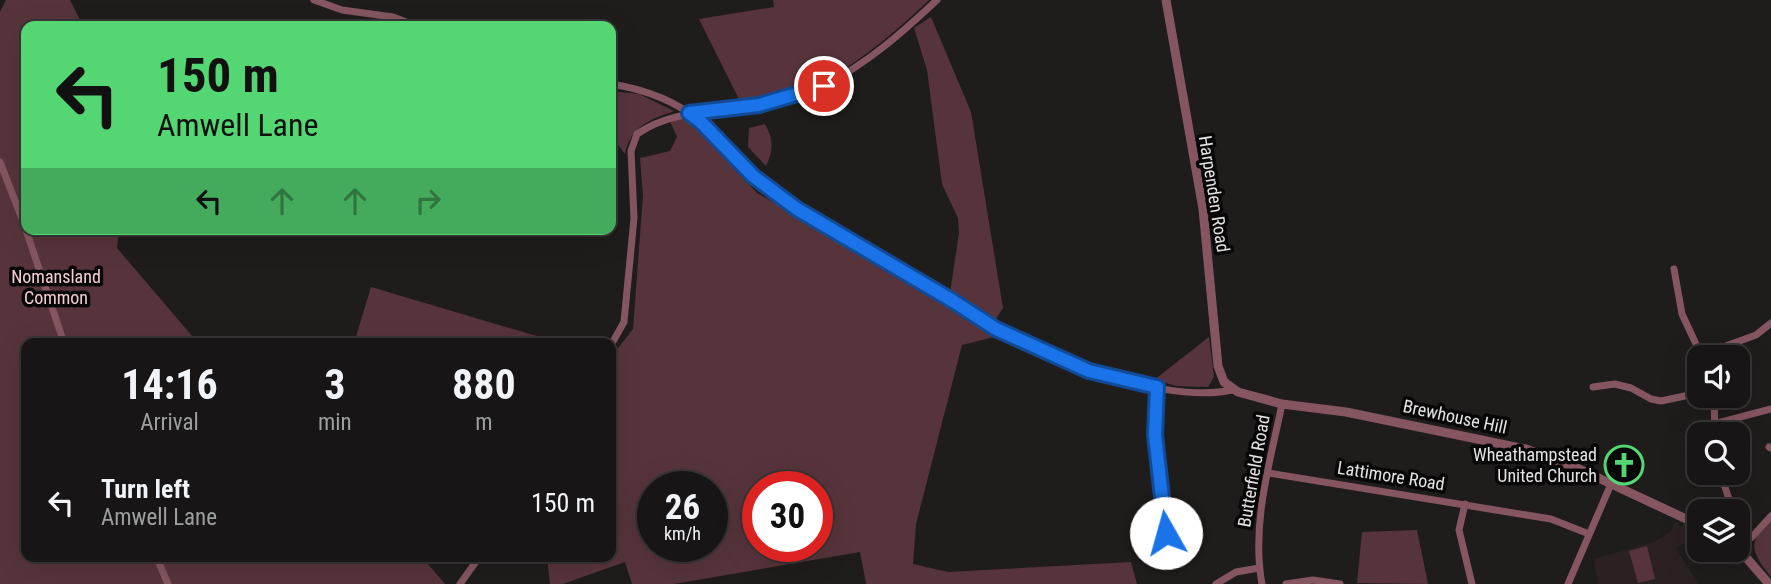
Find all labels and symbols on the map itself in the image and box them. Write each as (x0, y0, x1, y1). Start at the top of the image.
pin (794, 56, 854, 116)
street label: Harpenden Road (1195, 134, 1234, 254)
park label: Nomansland Common (11, 266, 101, 308)
street label: Brewhouse Hill (1401, 395, 1509, 438)
street label: Butterfield Road (1233, 413, 1274, 529)
place label: Wheathampstead United Church (1473, 444, 1597, 486)
church icon: Wheathampstead United Church (1603, 444, 1645, 486)
street label: Lattimore Road (1336, 457, 1446, 494)
speed limit sign: 30 (742, 471, 833, 562)
position arrow (1129, 496, 1203, 570)

